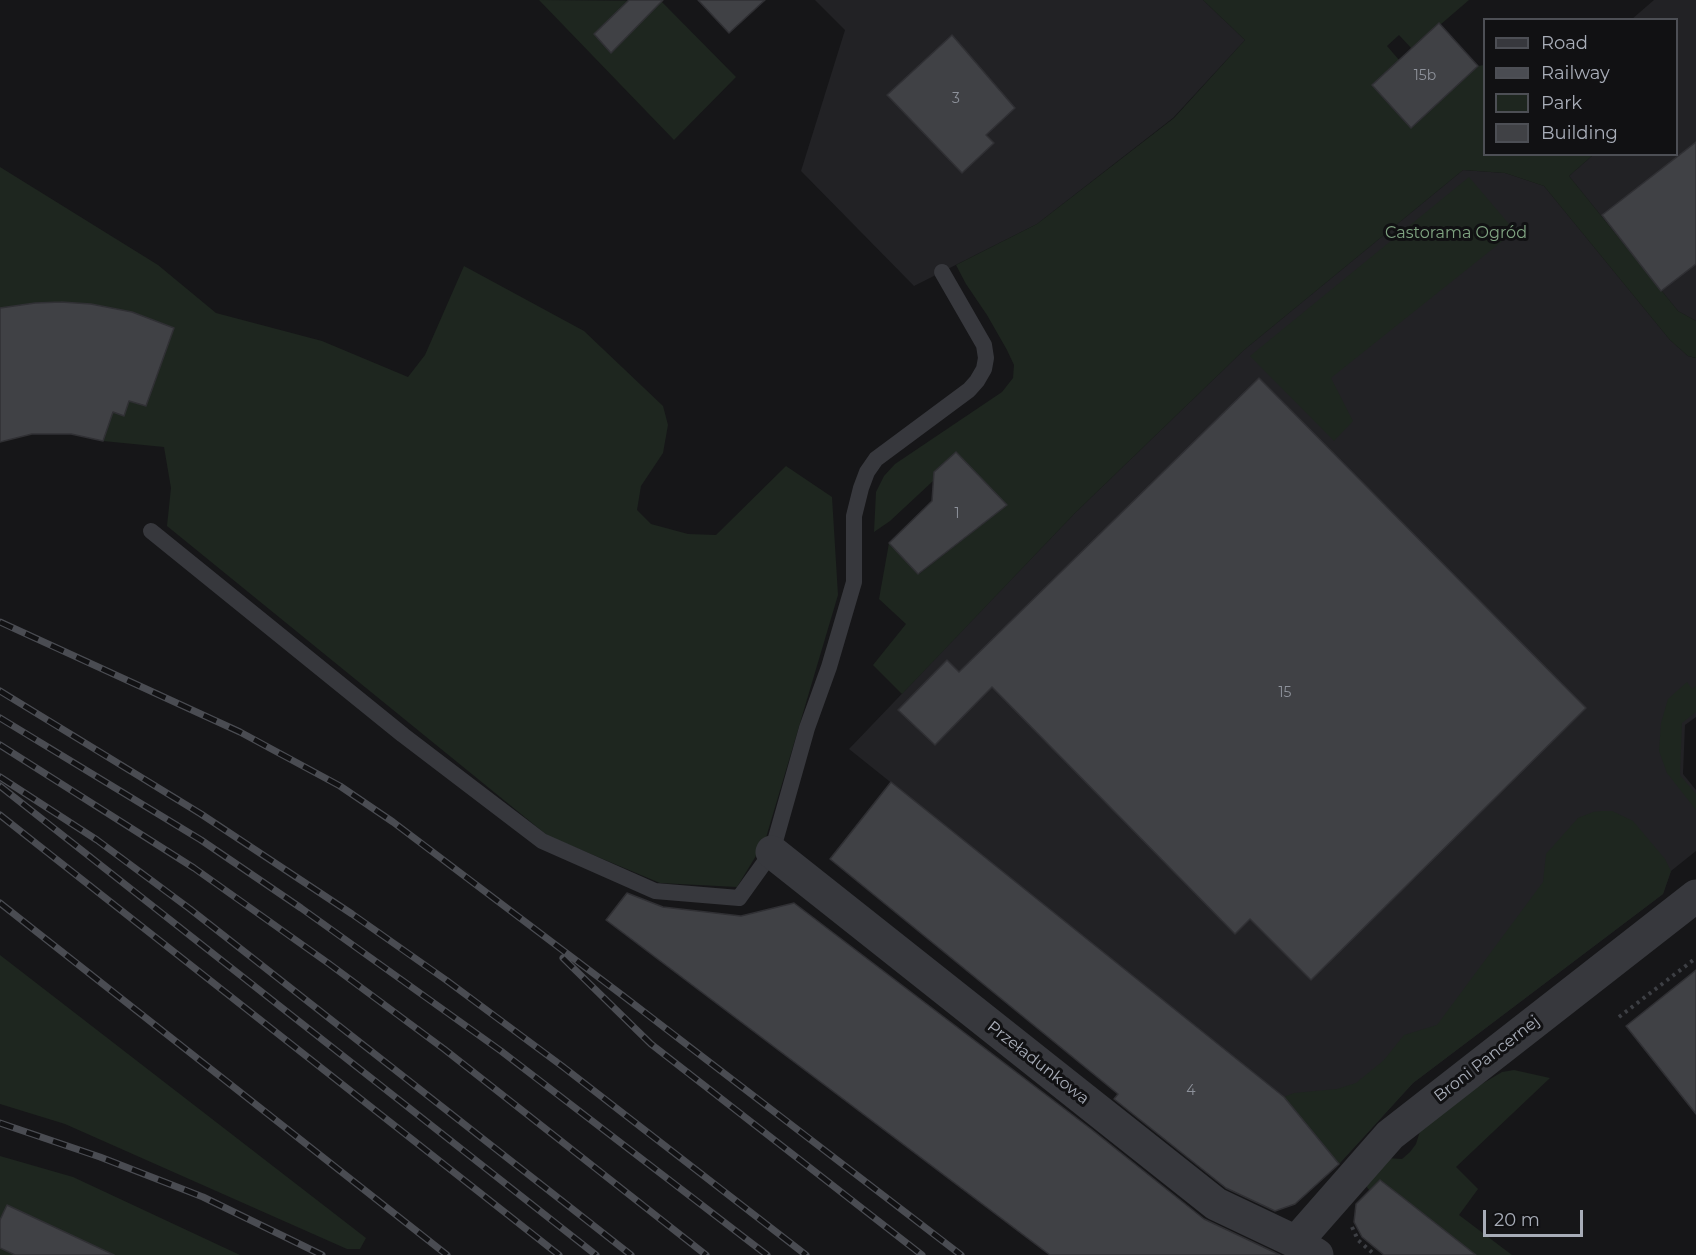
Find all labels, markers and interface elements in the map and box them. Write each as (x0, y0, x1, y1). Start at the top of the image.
legend (1483, 18, 1678, 156)
text: Road (1541, 32, 1588, 54)
text: Railway (1541, 62, 1610, 84)
house number: 15b (1414, 68, 1436, 84)
house number: 3 (952, 91, 960, 107)
text: Park (1541, 92, 1582, 114)
text: Building (1541, 122, 1618, 144)
park label: Castorama Ogród (1385, 223, 1527, 243)
house number: 1 (954, 506, 960, 522)
house number: 15 (1279, 685, 1291, 701)
street label: Broni Pancernej (1430, 1012, 1544, 1106)
street label: Przeładunkowa (983, 1017, 1093, 1109)
house number: 4 (1186, 1083, 1196, 1099)
scale bar (1486, 1198, 1586, 1236)
text: 20 m (1494, 1209, 1540, 1231)

